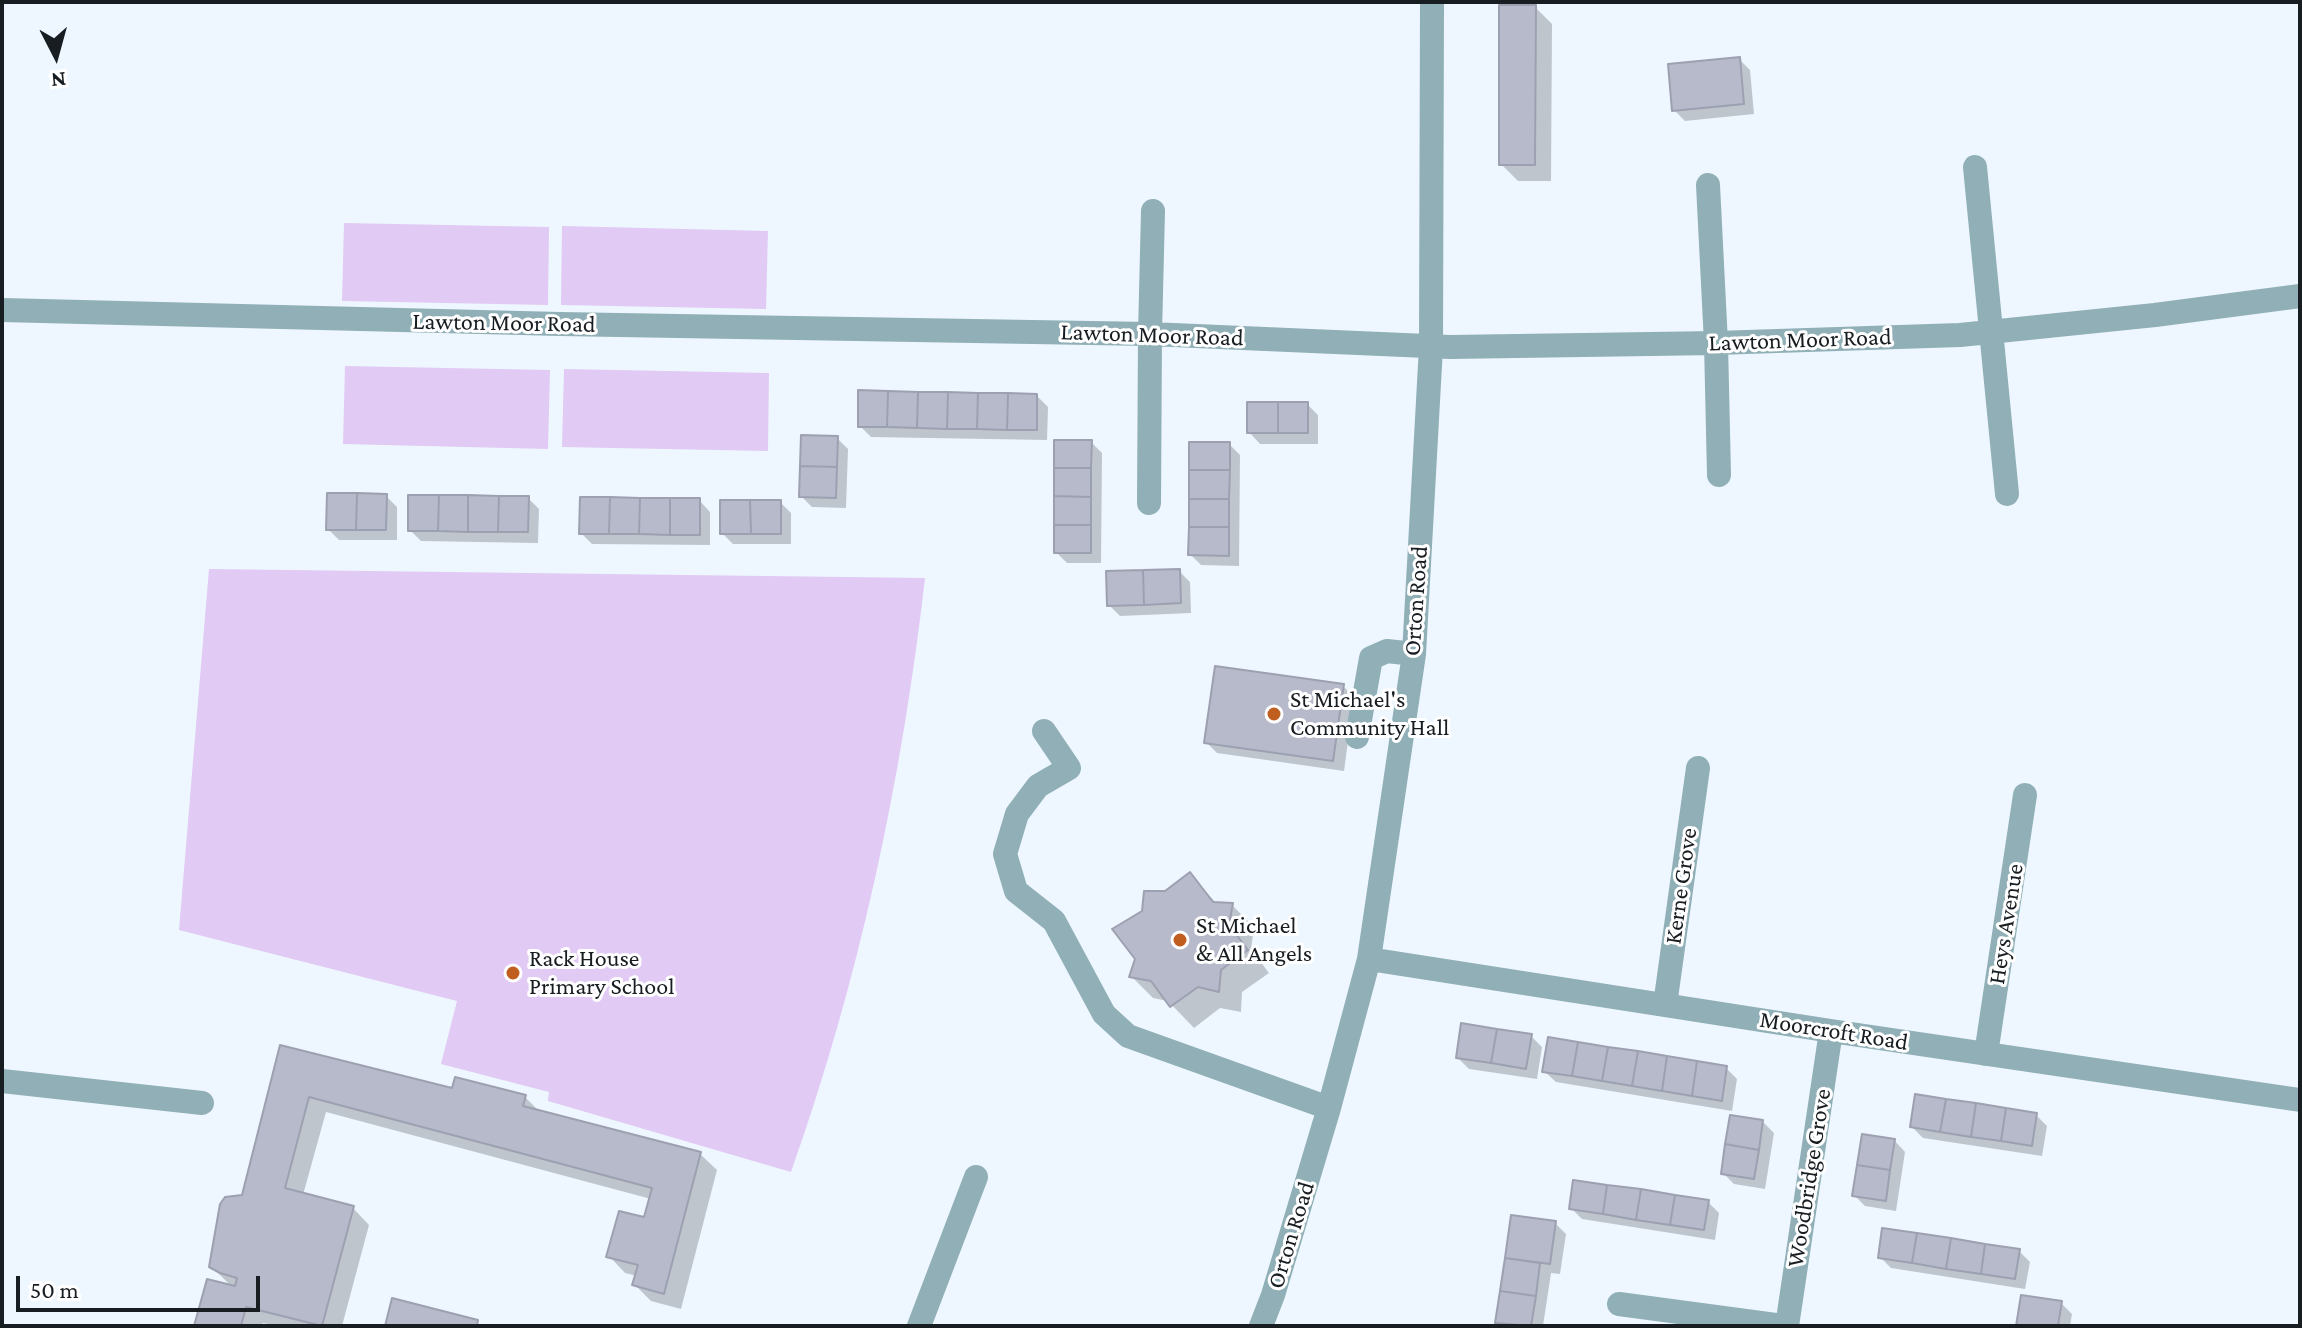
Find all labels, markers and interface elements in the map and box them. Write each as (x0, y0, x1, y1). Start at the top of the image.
north arrow (16, 16, 96, 96)
text: N (50, 67, 67, 94)
street label: Lawton Moor Road (412, 307, 596, 339)
street label: Lawton Moor Road (1060, 317, 1244, 353)
street label: Lawton Moor Road (1708, 322, 1892, 358)
street label: Orton Road (1398, 545, 1434, 657)
place label: St Michael's Community Hall (1290, 686, 1449, 742)
marker: St Michael's Community Hall (1265, 705, 1283, 723)
street label: Kerne Grove (1659, 826, 1703, 946)
street label: Heys Avenue (1982, 862, 2030, 986)
place label: St Michael & All Angels (1196, 912, 1312, 968)
marker: St Michael & All Angels (1171, 931, 1189, 949)
place label: Rack House Primary School (529, 945, 674, 1001)
marker: Rack House Primary School (504, 964, 522, 982)
street label: Moorcroft Road (1758, 1005, 1910, 1057)
street label: Woodbridge Grove (1781, 1087, 1837, 1269)
street label: Orton Road (1261, 1178, 1321, 1292)
scale bar (20, 1260, 264, 1310)
text: 50 m (30, 1276, 79, 1303)

